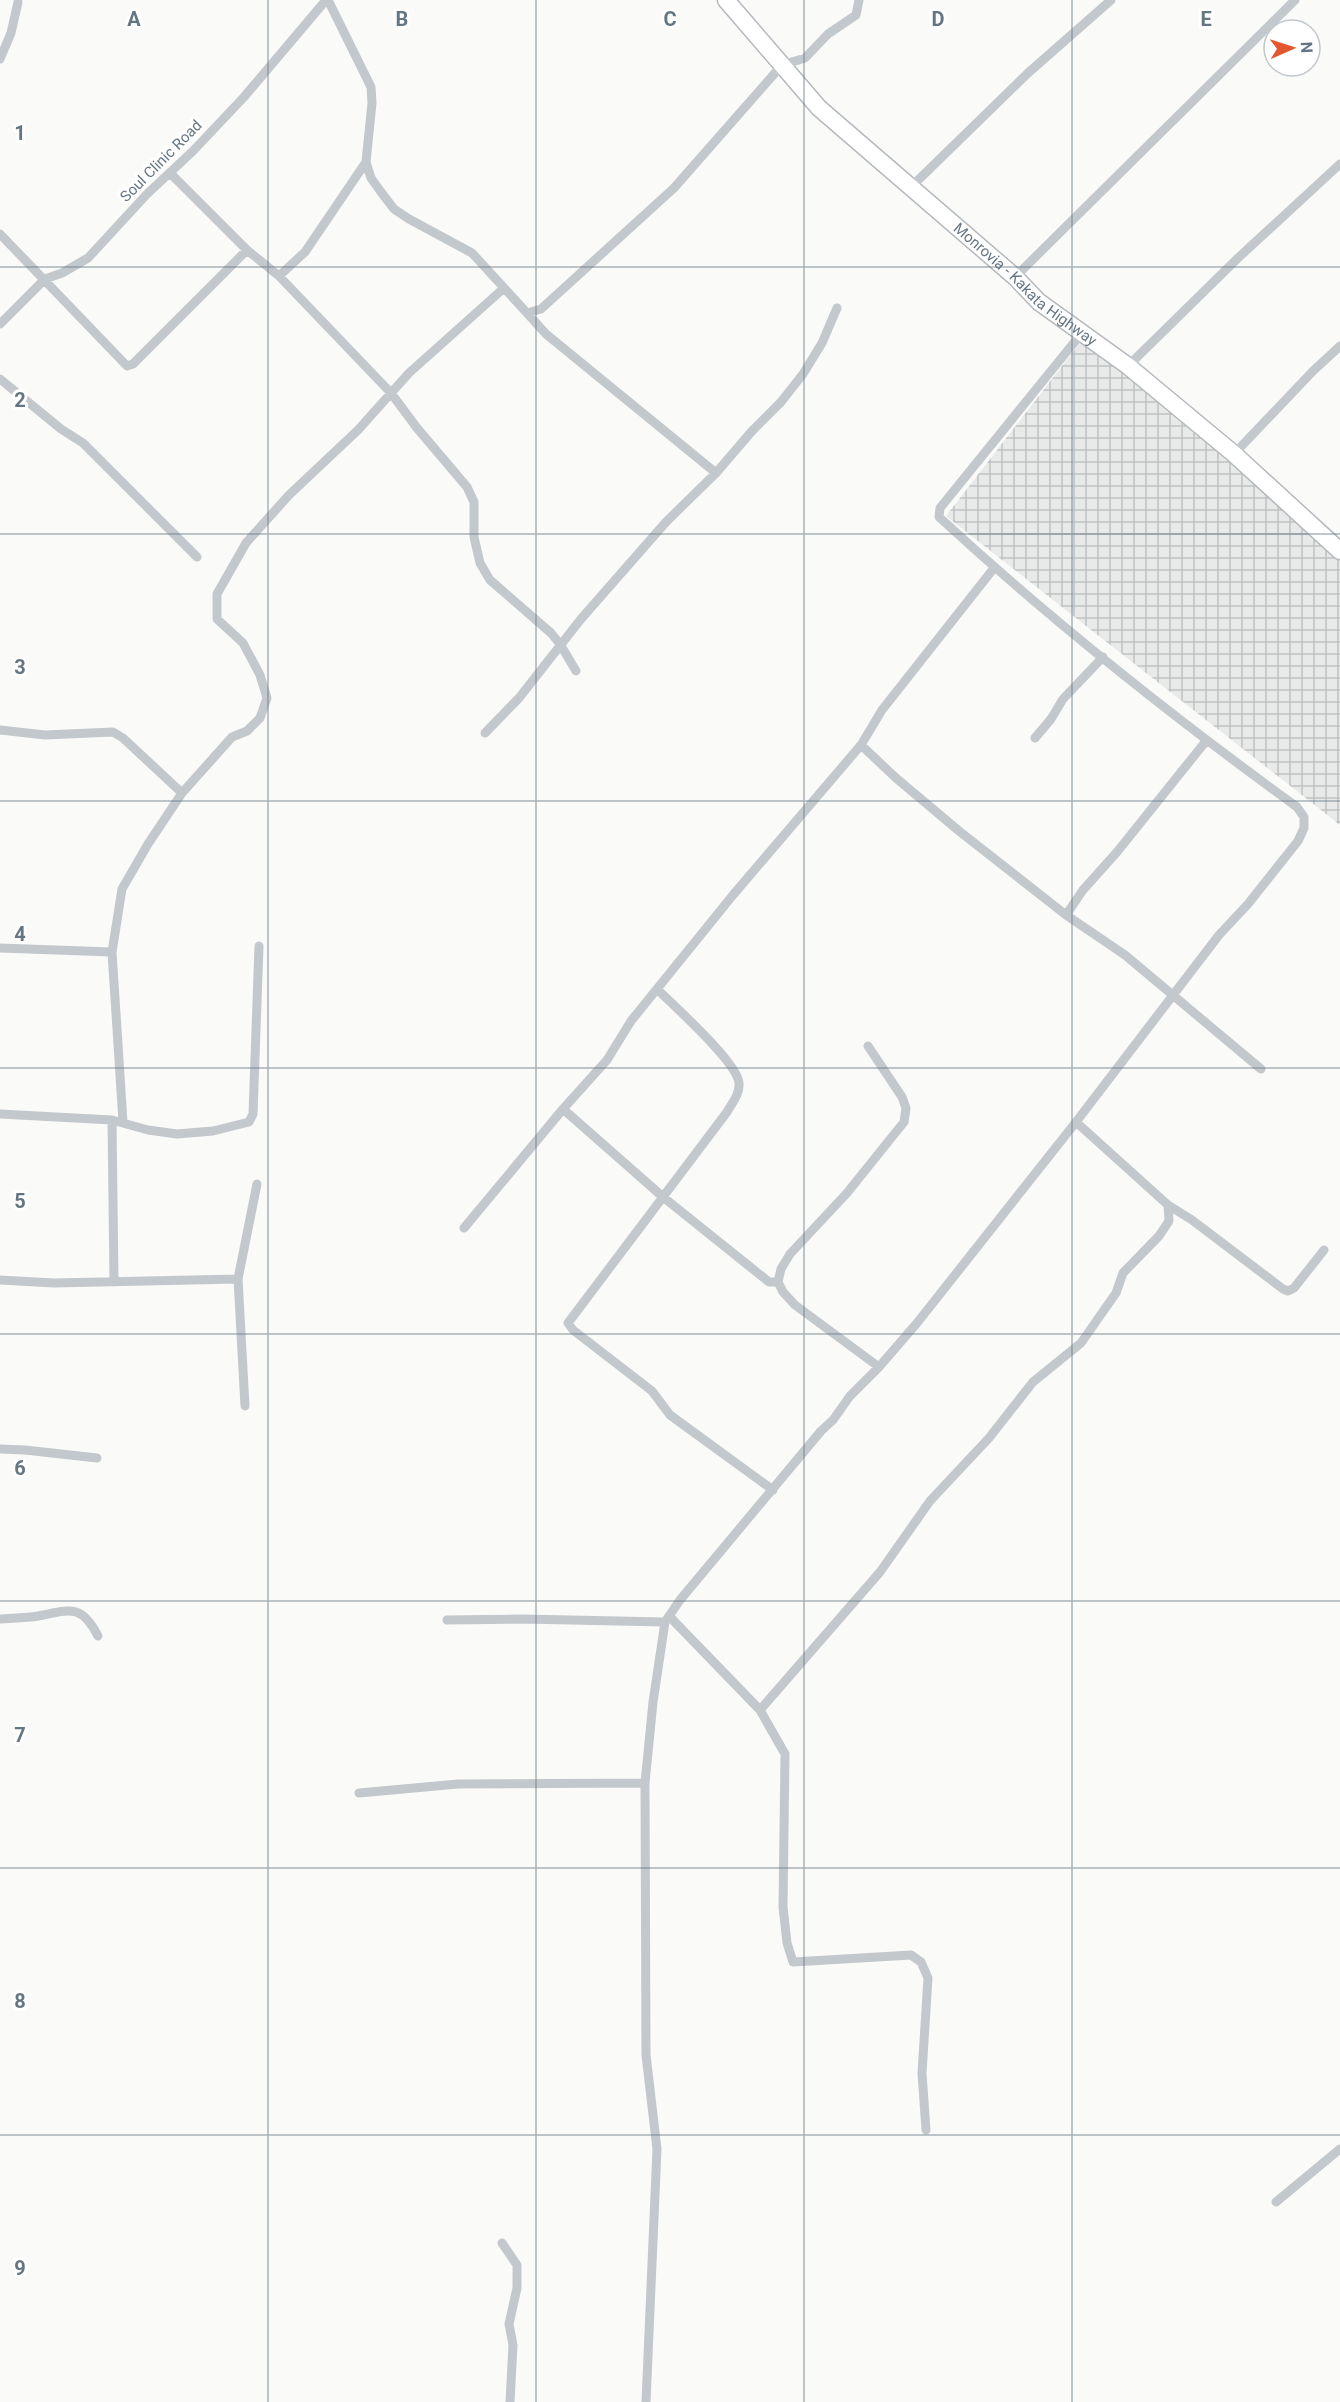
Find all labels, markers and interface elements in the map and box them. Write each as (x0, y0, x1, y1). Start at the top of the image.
text: A (127, 7, 141, 31)
text: B (396, 7, 408, 31)
text: C (663, 7, 677, 31)
text: D (932, 7, 945, 31)
text: E (1200, 7, 1212, 31)
north arrow (1262, 18, 1322, 78)
text: N (1297, 41, 1316, 53)
street label: Soul Clinic Road (116, 116, 206, 206)
text: 1 (14, 121, 26, 145)
street label: Monrovia - Kakata Highway (950, 219, 1100, 350)
text: 2 (14, 388, 26, 412)
text: 3 (14, 655, 26, 679)
text: 4 (14, 922, 26, 946)
text: 5 (14, 1189, 26, 1213)
text: 6 (14, 1456, 26, 1480)
text: 7 (14, 1723, 26, 1747)
text: 8 (14, 1989, 26, 2013)
text: 9 (14, 2256, 26, 2280)

